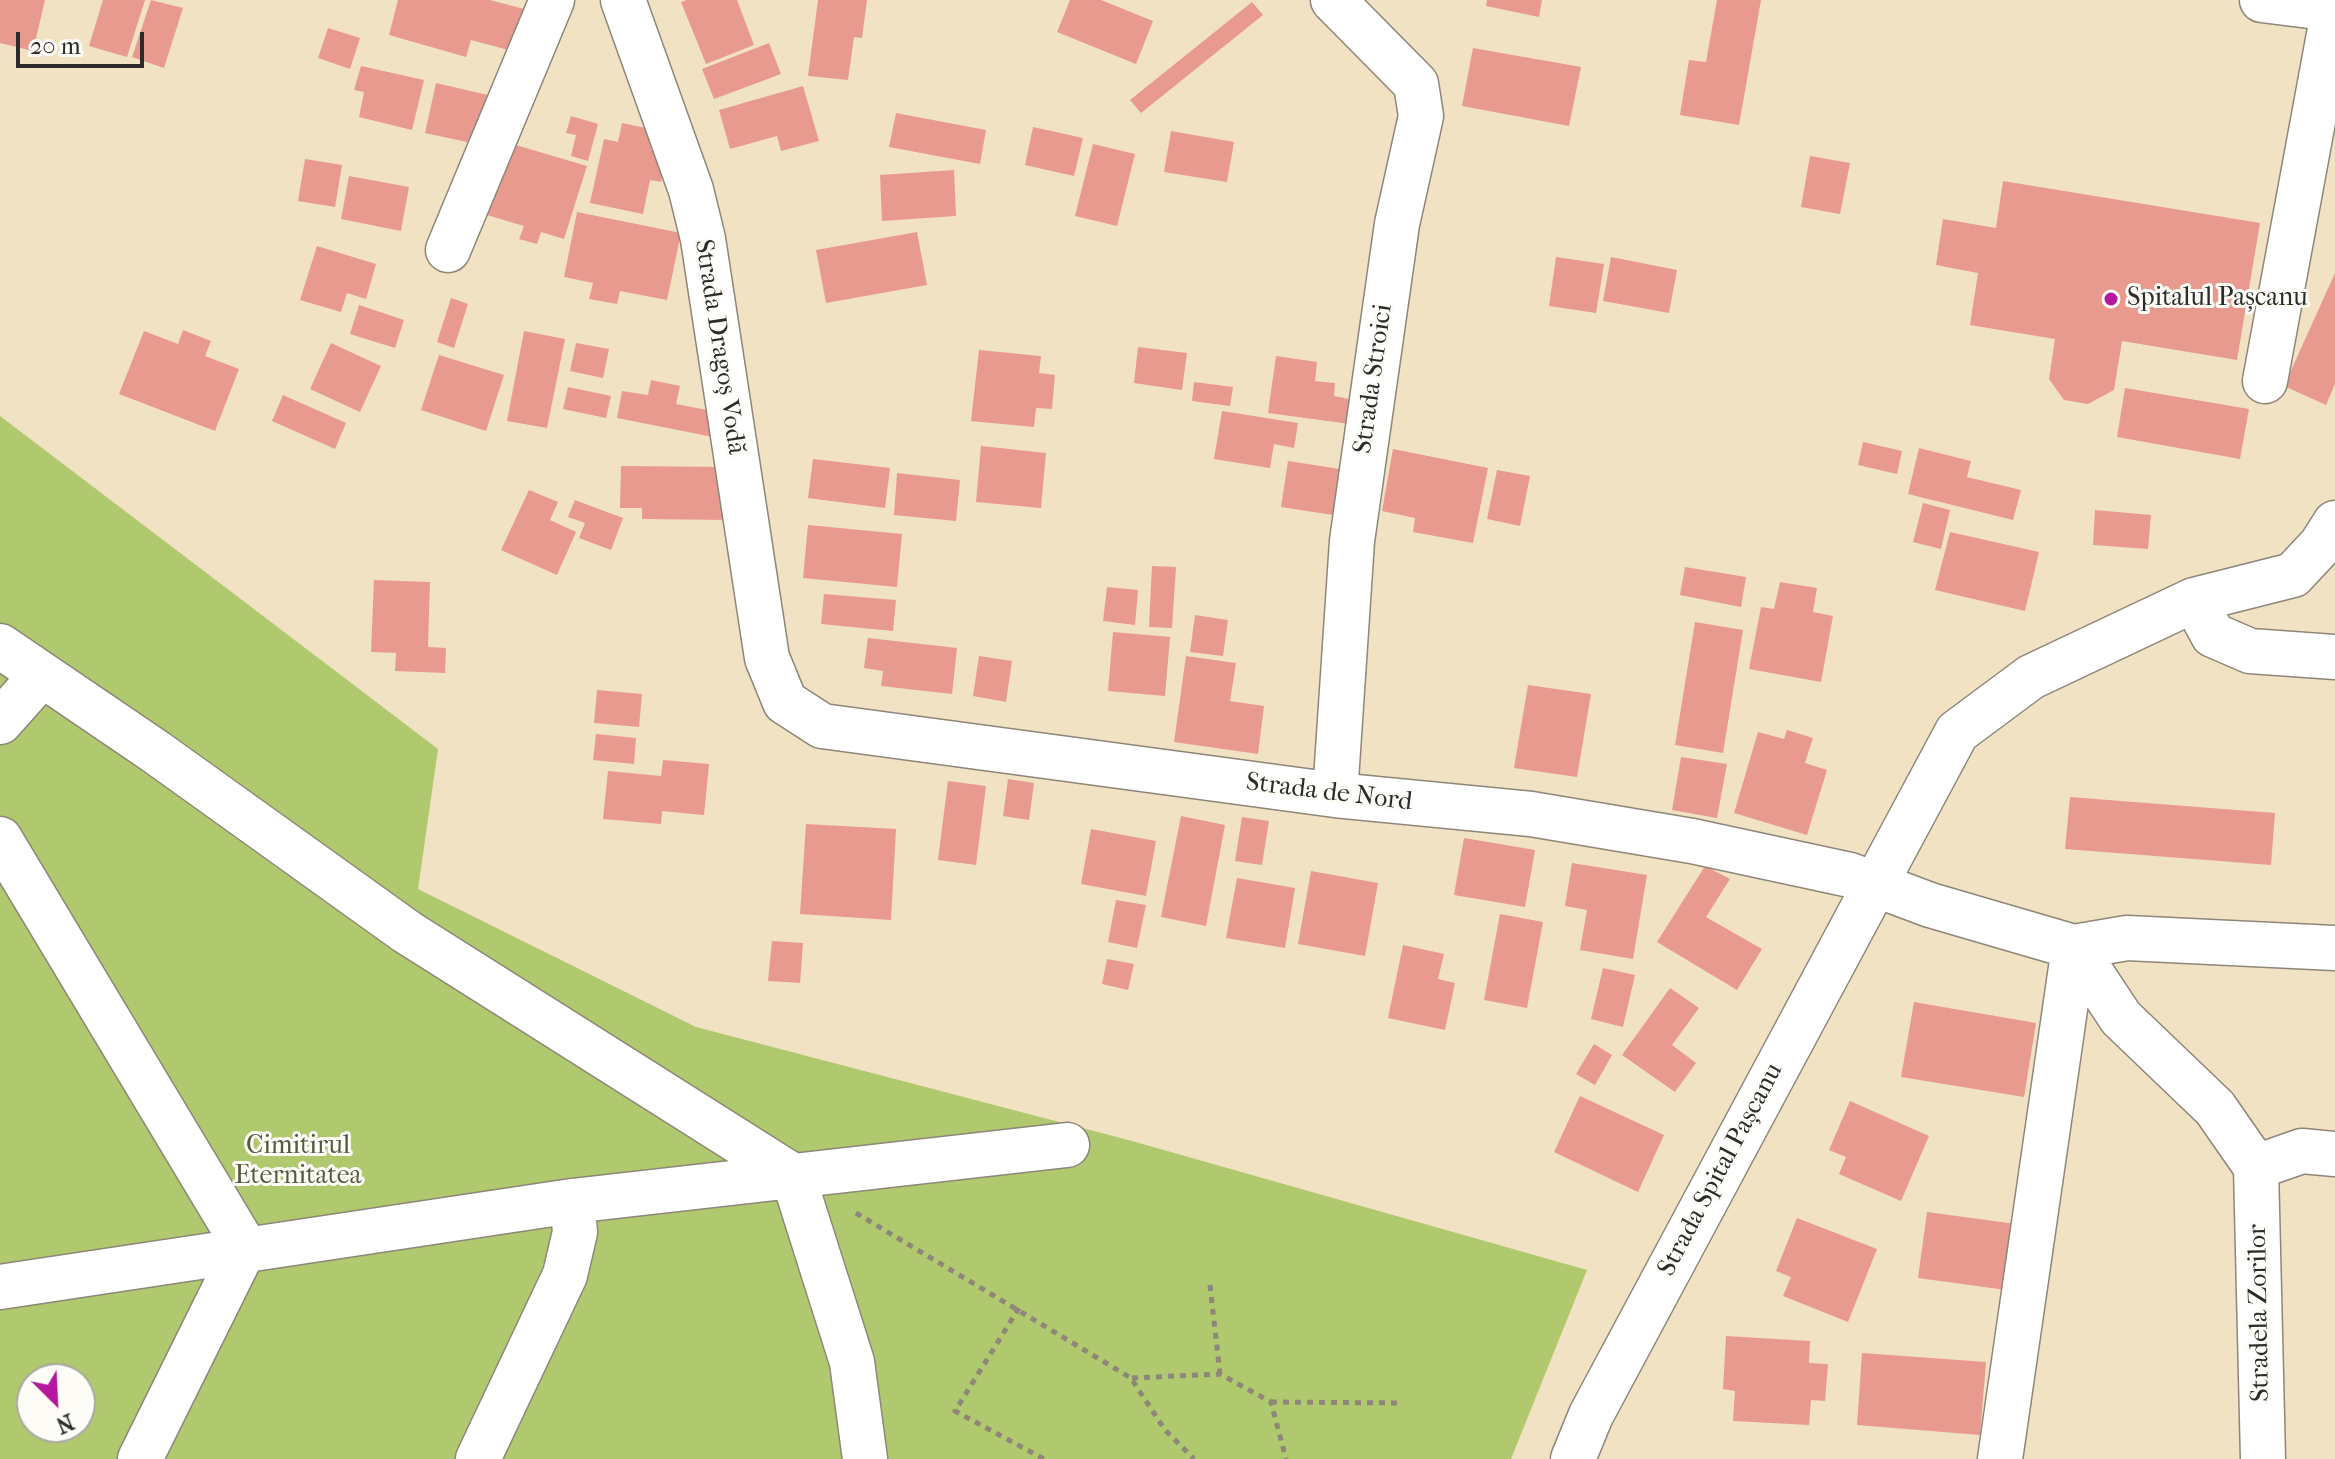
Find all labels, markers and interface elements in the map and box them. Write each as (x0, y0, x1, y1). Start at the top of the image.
scale bar (20, 16, 148, 66)
text: 20 m (30, 32, 81, 60)
street label: Strada Dragoș Vodă (687, 237, 751, 457)
place label: Spitalul Pașcanu (2127, 283, 2308, 315)
marker: Spitalul Pașcanu (2102, 290, 2120, 308)
street label: Strada Stroici (1348, 302, 1400, 456)
street label: Strada de Nord (1244, 767, 1414, 819)
street label: Strada Spital Pașcanu (1652, 1058, 1790, 1282)
park label: Cimitirul Eternitatea (234, 1131, 362, 1192)
street label: Stradela Zorilor (2243, 1224, 2277, 1402)
north arrow (16, 1363, 96, 1443)
text: N (52, 1408, 78, 1438)

